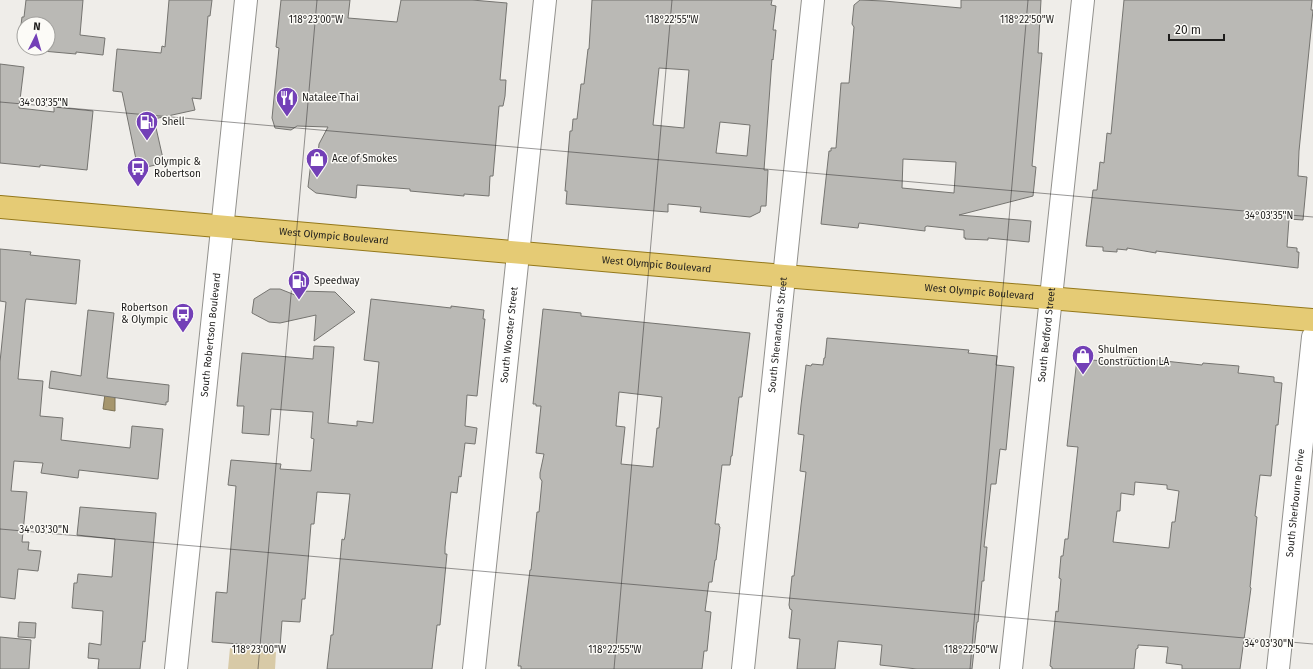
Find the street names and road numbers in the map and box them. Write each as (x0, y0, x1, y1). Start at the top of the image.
street label: West Olympic Boulevard (278, 226, 389, 247)
street label: West Olympic Boulevard (601, 254, 712, 276)
street label: South Robertson Boulevard (199, 272, 223, 398)
street label: South Shenandoah Street (766, 276, 790, 393)
street label: West Olympic Boulevard (924, 282, 1035, 303)
street label: South Wooster Street (498, 286, 521, 383)
street label: South Bedford Street (1036, 287, 1058, 383)
street label: South Sherbourne Drive (1284, 448, 1307, 558)

